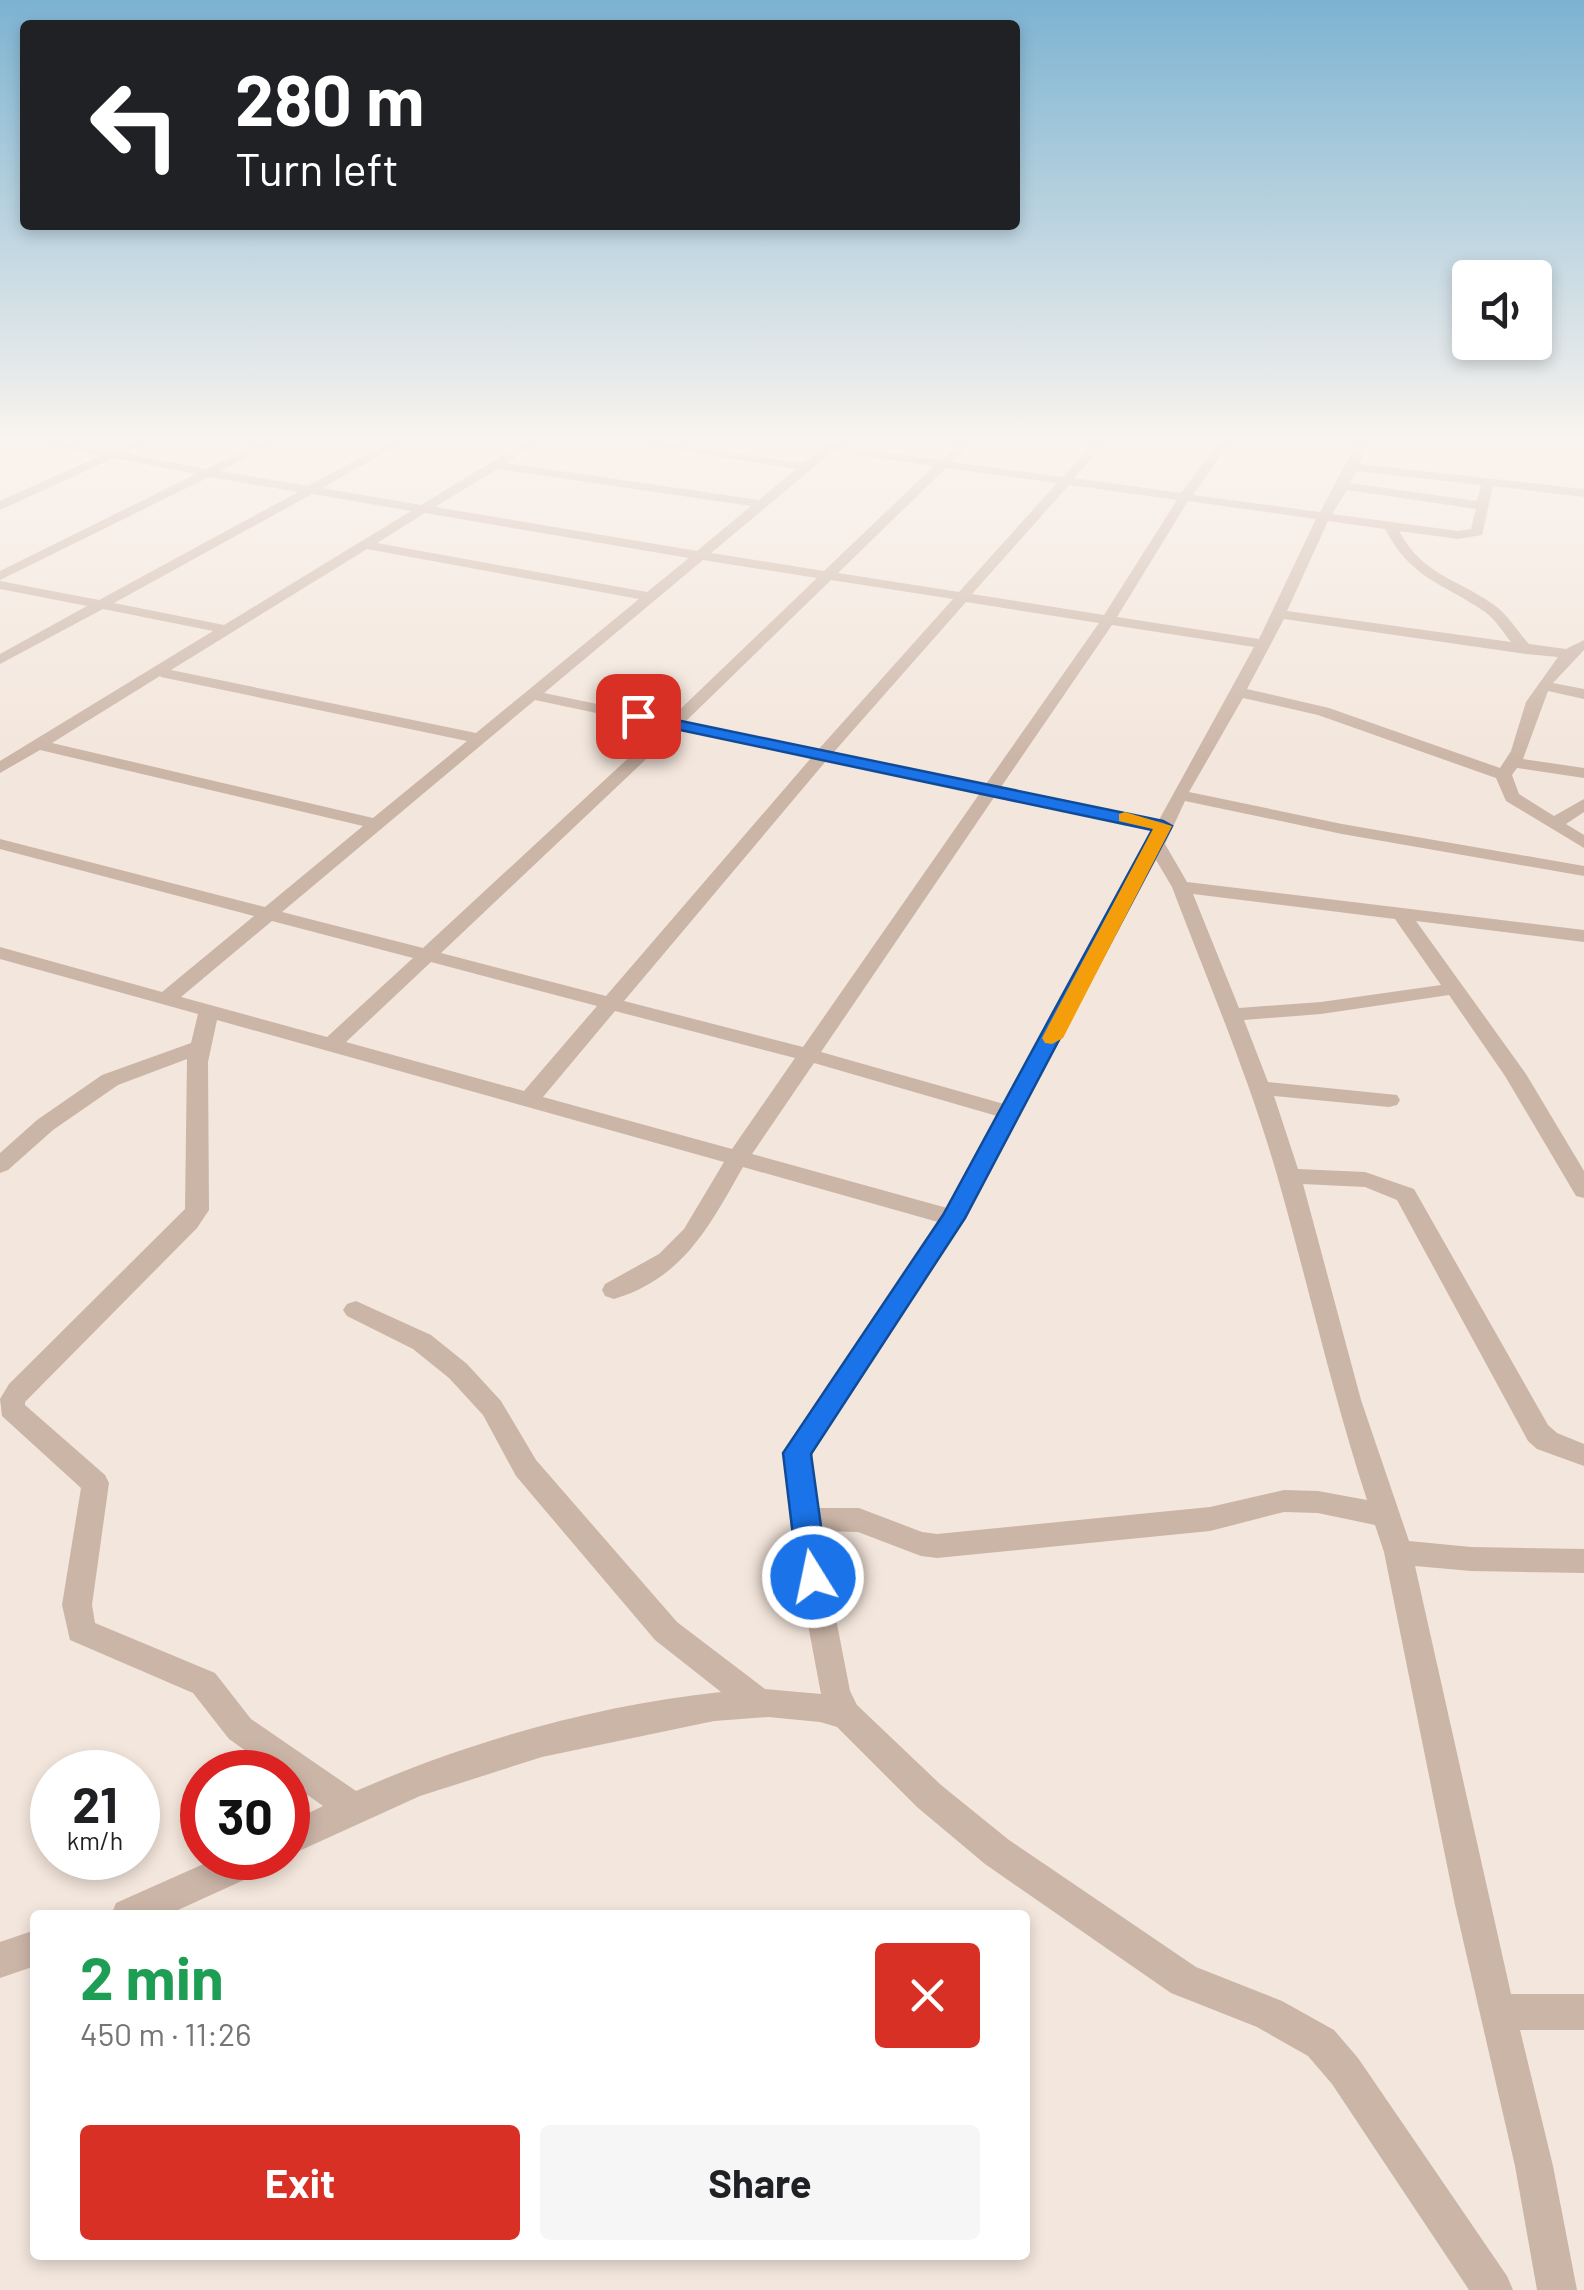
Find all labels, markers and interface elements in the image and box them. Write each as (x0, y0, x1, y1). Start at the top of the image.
text: 280 m (235, 56, 424, 140)
icon: left (70, 60, 200, 190)
text: Turn left (235, 141, 399, 195)
map controls (1452, 260, 1552, 360)
button: sound (1452, 260, 1552, 360)
pin (596, 674, 681, 759)
icon: arrive (611, 689, 666, 744)
position arrow (761, 1525, 865, 1629)
speed limit sign: 30 (180, 1750, 310, 1880)
text: 21 (72, 1773, 118, 1833)
text: km/h (67, 1825, 123, 1855)
text: 2 min (80, 1940, 224, 2012)
button: close (875, 1943, 980, 2048)
text: 450 m · 11:26 (80, 2014, 252, 2052)
button: Exit (80, 2125, 520, 2240)
button: Share (540, 2125, 980, 2240)

